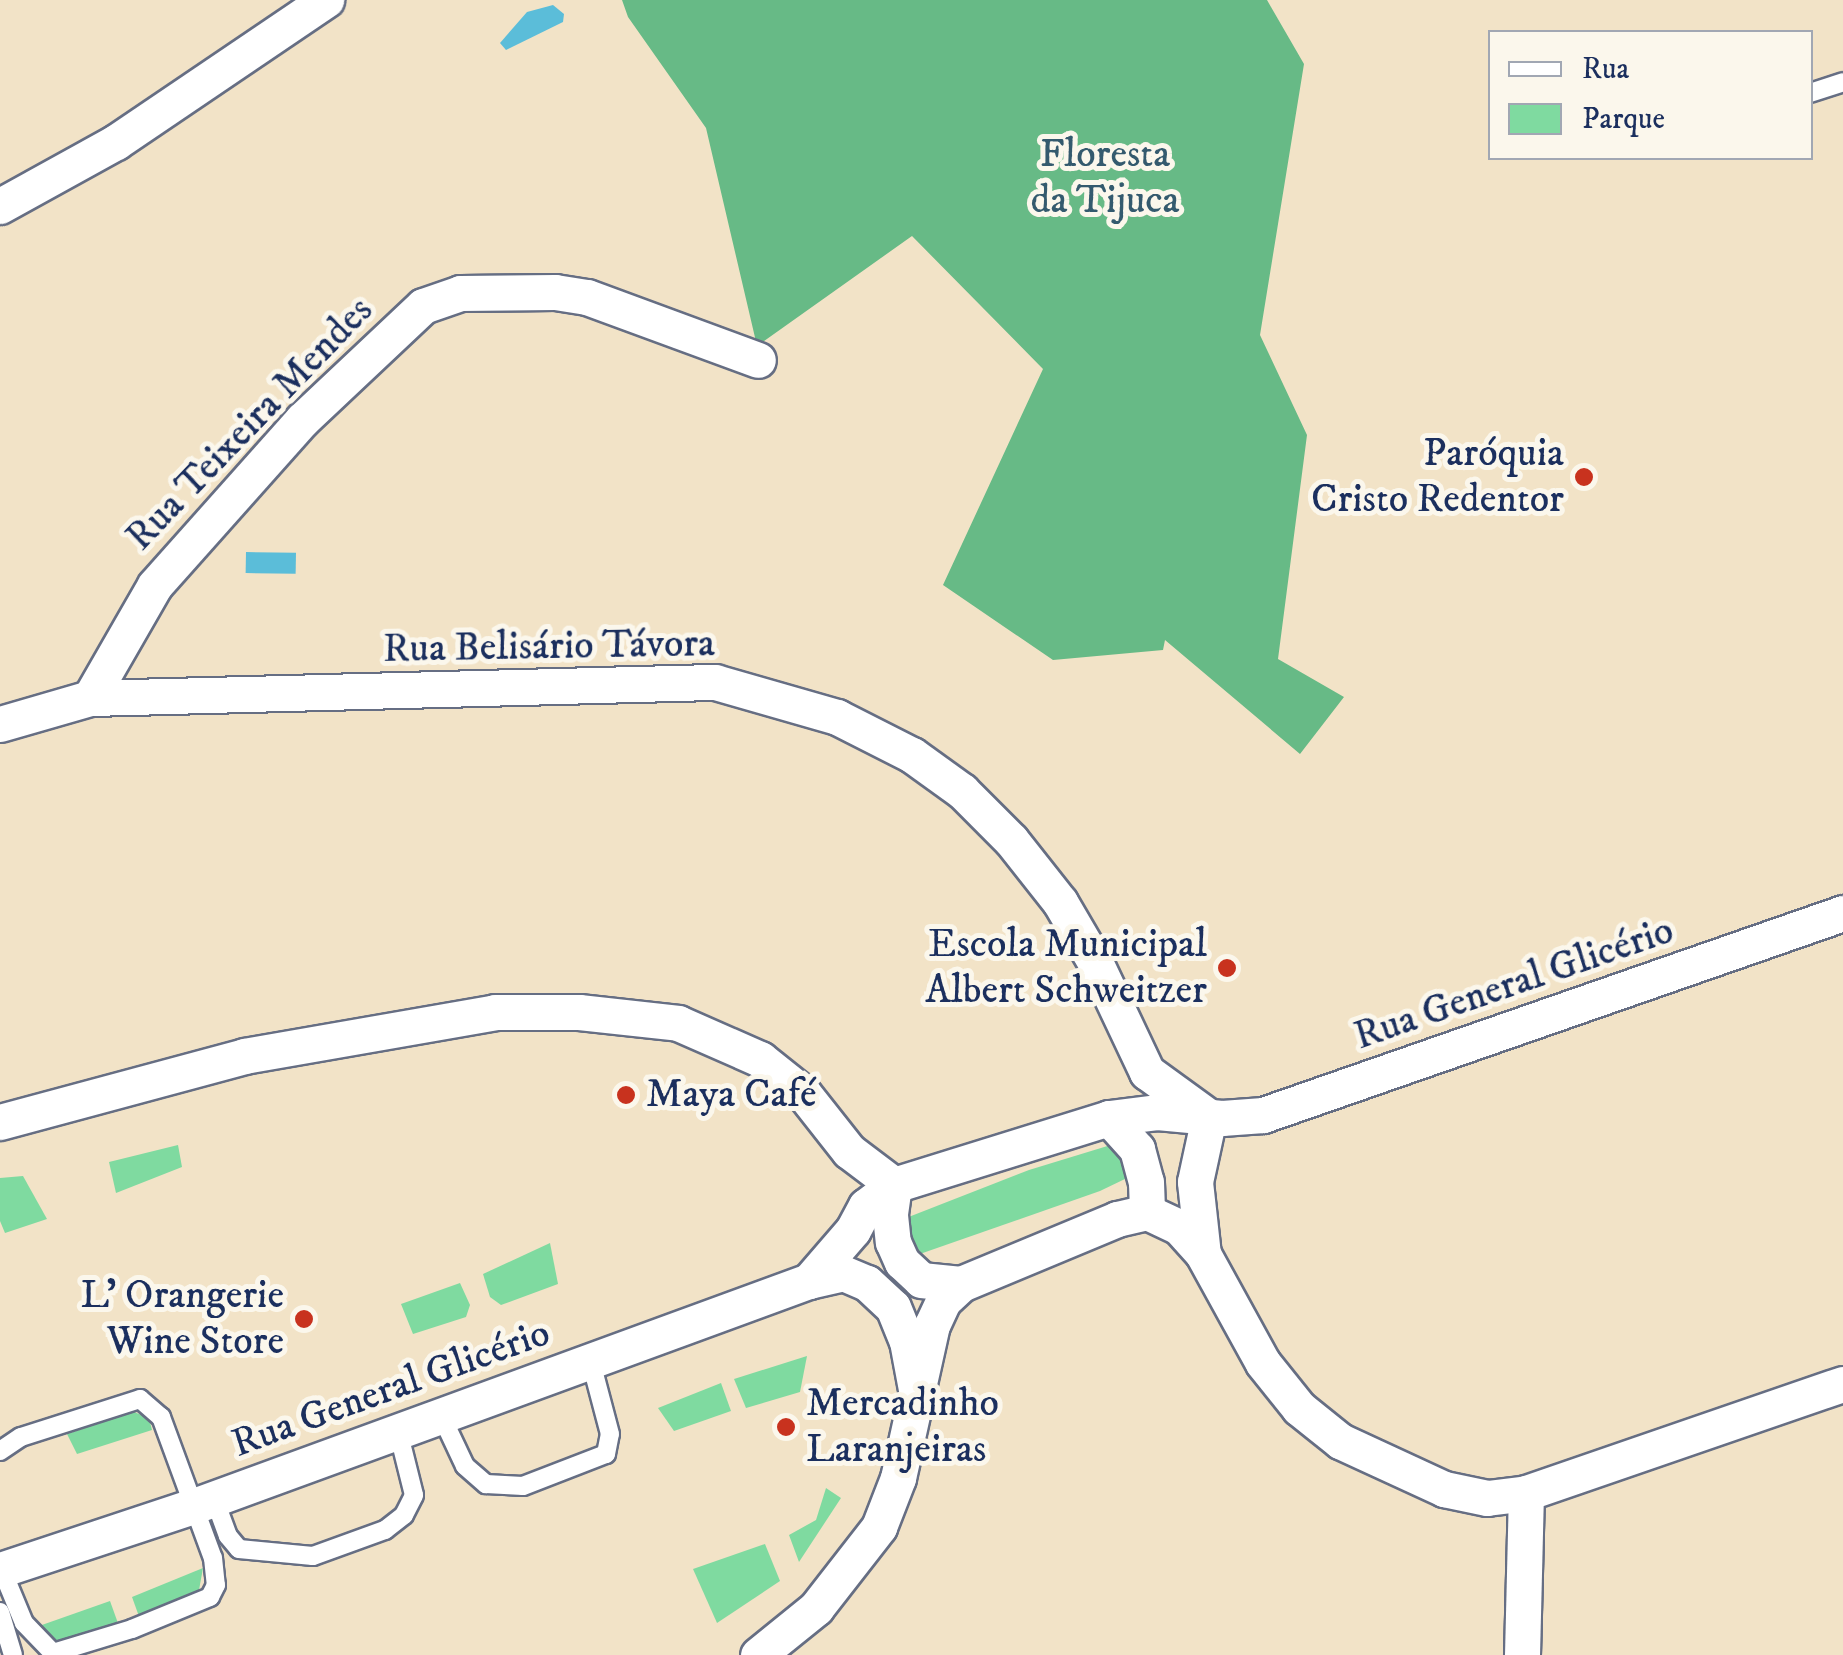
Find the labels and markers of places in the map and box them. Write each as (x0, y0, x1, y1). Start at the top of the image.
place label: Paróquia Cristo Redentor (1311, 430, 1564, 524)
marker: Paróquia Cristo Redentor (1573, 466, 1595, 488)
place label: Escola Municipal Albert Schweitzer (925, 921, 1207, 1015)
marker: Escola Municipal Albert Schweitzer (1216, 957, 1238, 979)
place label: Maya Café (646, 1071, 817, 1119)
marker: Maya Café (615, 1084, 637, 1106)
place label: L' Orangerie Wine Store (81, 1272, 284, 1366)
marker: L' Orangerie Wine Store (293, 1308, 315, 1330)
place label: Mercadinho Laranjeiras (806, 1380, 999, 1474)
marker: Mercadinho Laranjeiras (775, 1416, 797, 1438)

